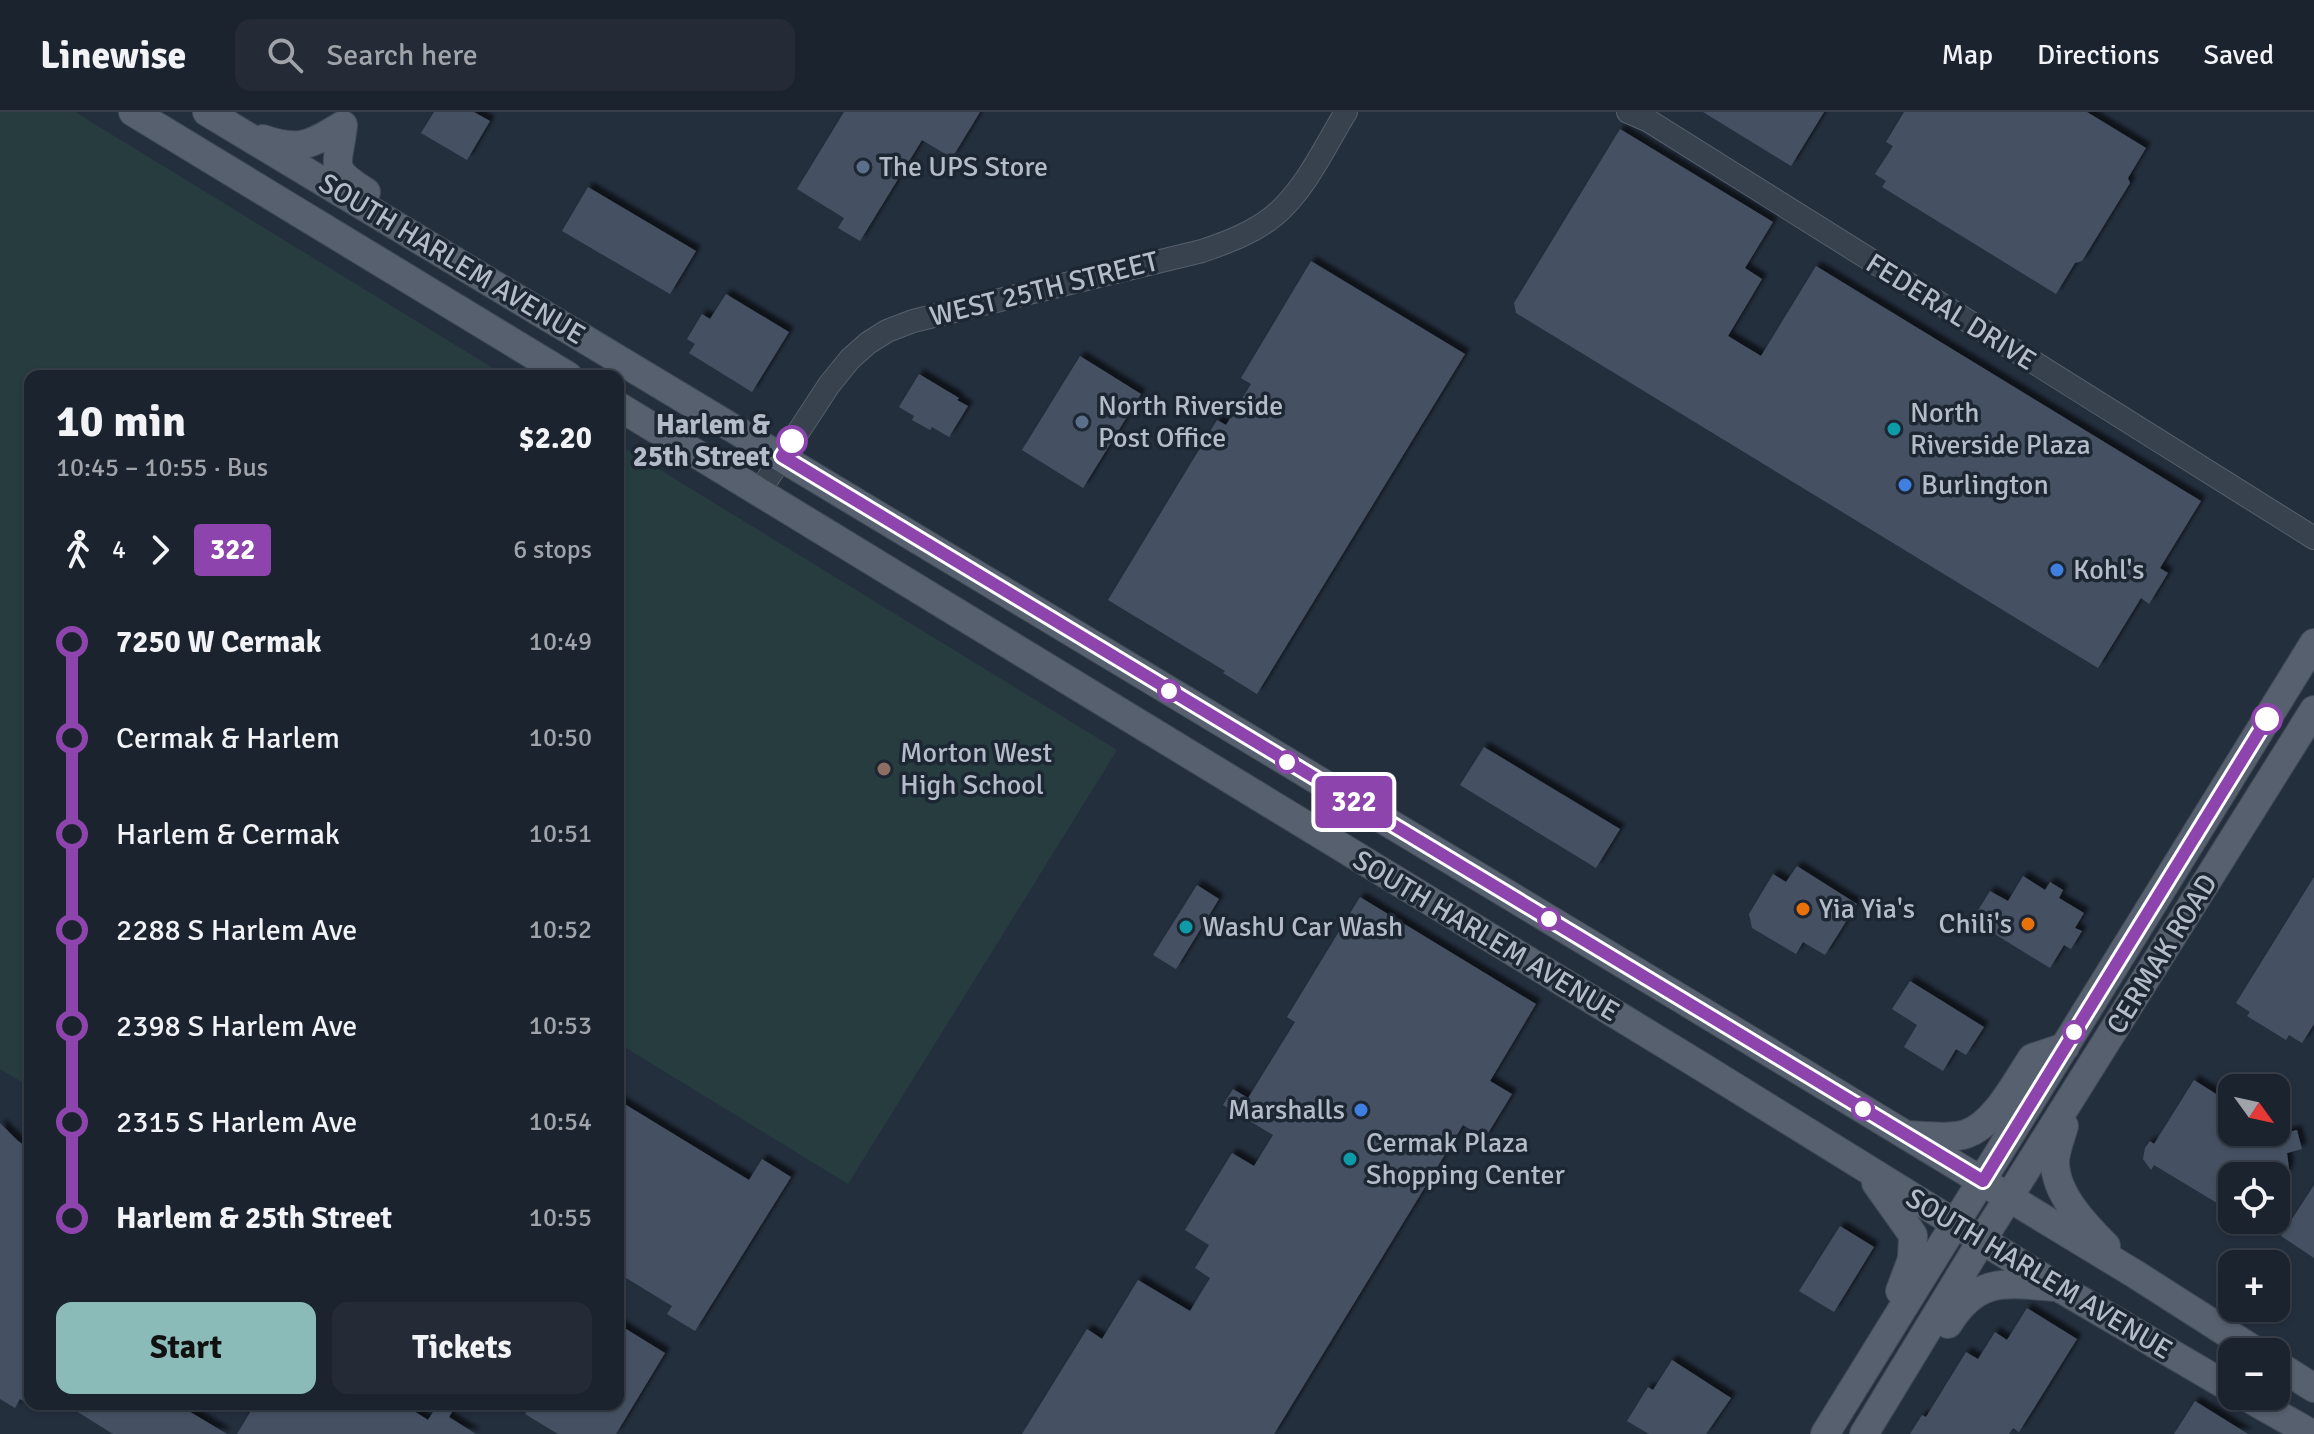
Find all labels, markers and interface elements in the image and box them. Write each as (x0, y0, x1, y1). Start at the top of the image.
search box (235, 19, 795, 91)
text: Linewise (40, 32, 187, 79)
icon: search (263, 33, 307, 77)
text: Search here (327, 37, 478, 74)
text: Map (1941, 38, 1993, 72)
text: Directions (2037, 38, 2159, 72)
text: Saved (2203, 38, 2274, 72)
place label: The UPS Store (879, 150, 1048, 184)
marker: The UPS Store (854, 158, 872, 176)
street label: SOUTH HARLEM AVENUE (313, 166, 591, 352)
street label: WEST 25TH STREET (926, 244, 1162, 334)
street label: FEDERAL DRIVE (1860, 246, 2042, 378)
place label: North Riverside Post Office (1098, 389, 1283, 455)
text: 10 min (56, 395, 186, 449)
place label: North Riverside Plaza (1910, 396, 2091, 462)
place label: Harlem & 25th Street (633, 408, 771, 474)
marker: North Riverside Post Office (1073, 413, 1091, 431)
text: $2.20 (519, 420, 592, 457)
marker: North Riverside Plaza (1885, 420, 1903, 438)
marker: Harlem & 25th Street (777, 426, 807, 456)
text: 10:45 – 10:55 · Bus (56, 452, 268, 484)
place label: Burlington (1921, 468, 2049, 502)
marker: Burlington (1896, 476, 1914, 494)
icon: walk (56, 528, 100, 572)
icon: forward (138, 528, 182, 572)
text: 322 (210, 533, 255, 567)
text: 4 (112, 534, 126, 566)
text: 6 stops (513, 534, 592, 566)
place label: Kohl's (2073, 553, 2144, 587)
marker: Kohl's (2048, 561, 2066, 579)
text: 7250 W Cermak (116, 624, 321, 661)
text: 10:49 (529, 626, 592, 658)
unlabelled marker (1158, 680, 1180, 702)
unlabelled marker (2252, 704, 2282, 734)
text: Cermak & Harlem (116, 720, 340, 757)
text: 10:50 (529, 722, 592, 754)
place label: Morton West High School (900, 736, 1053, 802)
unlabelled marker (1276, 751, 1298, 773)
marker: Morton West High School (875, 760, 893, 778)
line badge: 322 (1308, 776, 1400, 828)
text: 322 (1331, 785, 1377, 819)
text: Harlem & Cermak (116, 816, 340, 853)
text: 10:51 (529, 818, 592, 850)
street label: SOUTH HARLEM AVENUE (1347, 843, 1625, 1029)
street label: CERMAK ROAD (2099, 868, 2225, 1040)
place label: Yia Yia's (1819, 892, 1915, 926)
marker: Yia Yia's (1794, 900, 1812, 918)
place label: Chili's (1939, 907, 2012, 941)
unlabelled marker (1538, 908, 1560, 930)
place label: WashU Car Wash (1202, 910, 1403, 944)
text: 2288 S Harlem Ave (116, 912, 357, 949)
text: 10:52 (529, 914, 592, 946)
marker: Chili's (2019, 915, 2037, 933)
marker: WashU Car Wash (1177, 918, 1195, 936)
text: 2398 S Harlem Ave (116, 1008, 357, 1045)
text: 10:53 (529, 1010, 592, 1042)
unlabelled marker (2063, 1021, 2085, 1043)
north arrow (2218, 1074, 2290, 1146)
map controls (2218, 1074, 2290, 1410)
place label: Marshalls (1228, 1093, 1345, 1127)
unlabelled marker (1852, 1098, 1874, 1120)
marker: Marshalls (1352, 1101, 1370, 1119)
text: 2315 S Harlem Ave (116, 1104, 357, 1141)
text: 10:54 (529, 1106, 592, 1138)
place label: Cermak Plaza Shopping Center (1366, 1126, 1565, 1192)
marker: Cermak Plaza Shopping Center (1341, 1150, 1359, 1168)
button: locate (2218, 1162, 2290, 1234)
street label: SOUTH HARLEM AVENUE (1900, 1181, 2178, 1367)
text: Harlem & 25th Street (116, 1200, 392, 1237)
text: 10:55 (529, 1202, 592, 1234)
button: + (2218, 1250, 2290, 1322)
button: Start (56, 1302, 316, 1394)
button: Tickets (332, 1302, 592, 1394)
button: − (2218, 1338, 2290, 1410)

